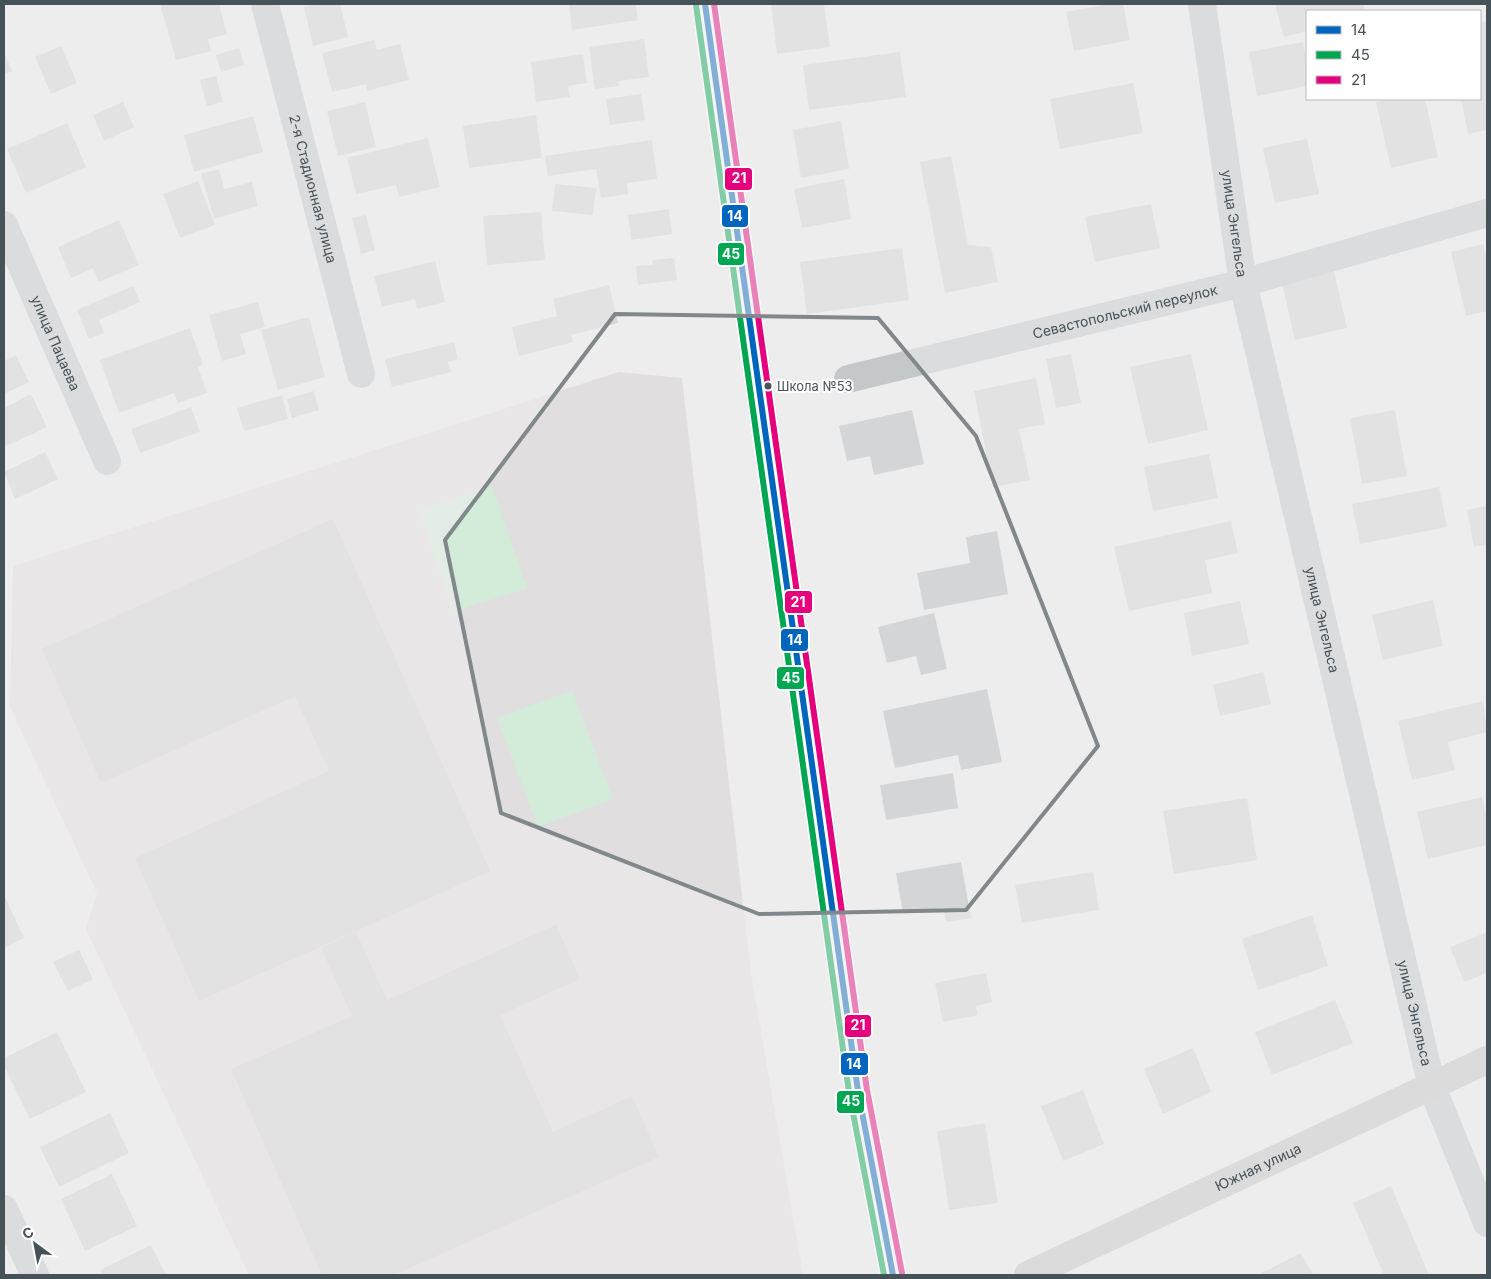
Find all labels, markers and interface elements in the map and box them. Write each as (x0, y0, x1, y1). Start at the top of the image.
legend (1306, 10, 1481, 100)
text: 14 (1351, 20, 1367, 39)
text: 45 (1351, 45, 1370, 64)
text: 21 (1351, 70, 1366, 89)
street label: 2-я Стадионная улица (286, 113, 341, 265)
line badge: 21 (724, 167, 753, 191)
text: 21 (732, 169, 746, 186)
street label: улица Энгельса (1218, 169, 1251, 278)
line badge: 14 (721, 204, 749, 228)
text: 14 (727, 207, 743, 224)
line badge: 45 (717, 242, 745, 266)
text: 45 (722, 245, 740, 262)
street label: Севастопольский переулок (1031, 280, 1219, 342)
street label: улица Пацаева (28, 293, 84, 393)
place label: Школа №53 (777, 378, 853, 394)
marker: Школа №53 (763, 381, 773, 391)
street label: улица Энгельса (1302, 565, 1343, 674)
line badge: 21 (784, 590, 813, 614)
text: 21 (791, 593, 805, 610)
line badge: 14 (780, 628, 809, 652)
text: 14 (787, 631, 803, 648)
line badge: 45 (776, 666, 805, 690)
text: 45 (782, 669, 800, 686)
street label: улица Энгельса (1394, 958, 1436, 1068)
line badge: 21 (844, 1014, 872, 1038)
text: 21 (851, 1016, 865, 1033)
line badge: 14 (840, 1052, 869, 1076)
text: 14 (846, 1055, 862, 1072)
line badge: 45 (836, 1090, 865, 1114)
text: 45 (842, 1092, 860, 1109)
street label: Южная улица (1212, 1139, 1304, 1194)
north arrow (10, 1219, 60, 1269)
text: С (19, 1223, 37, 1243)

